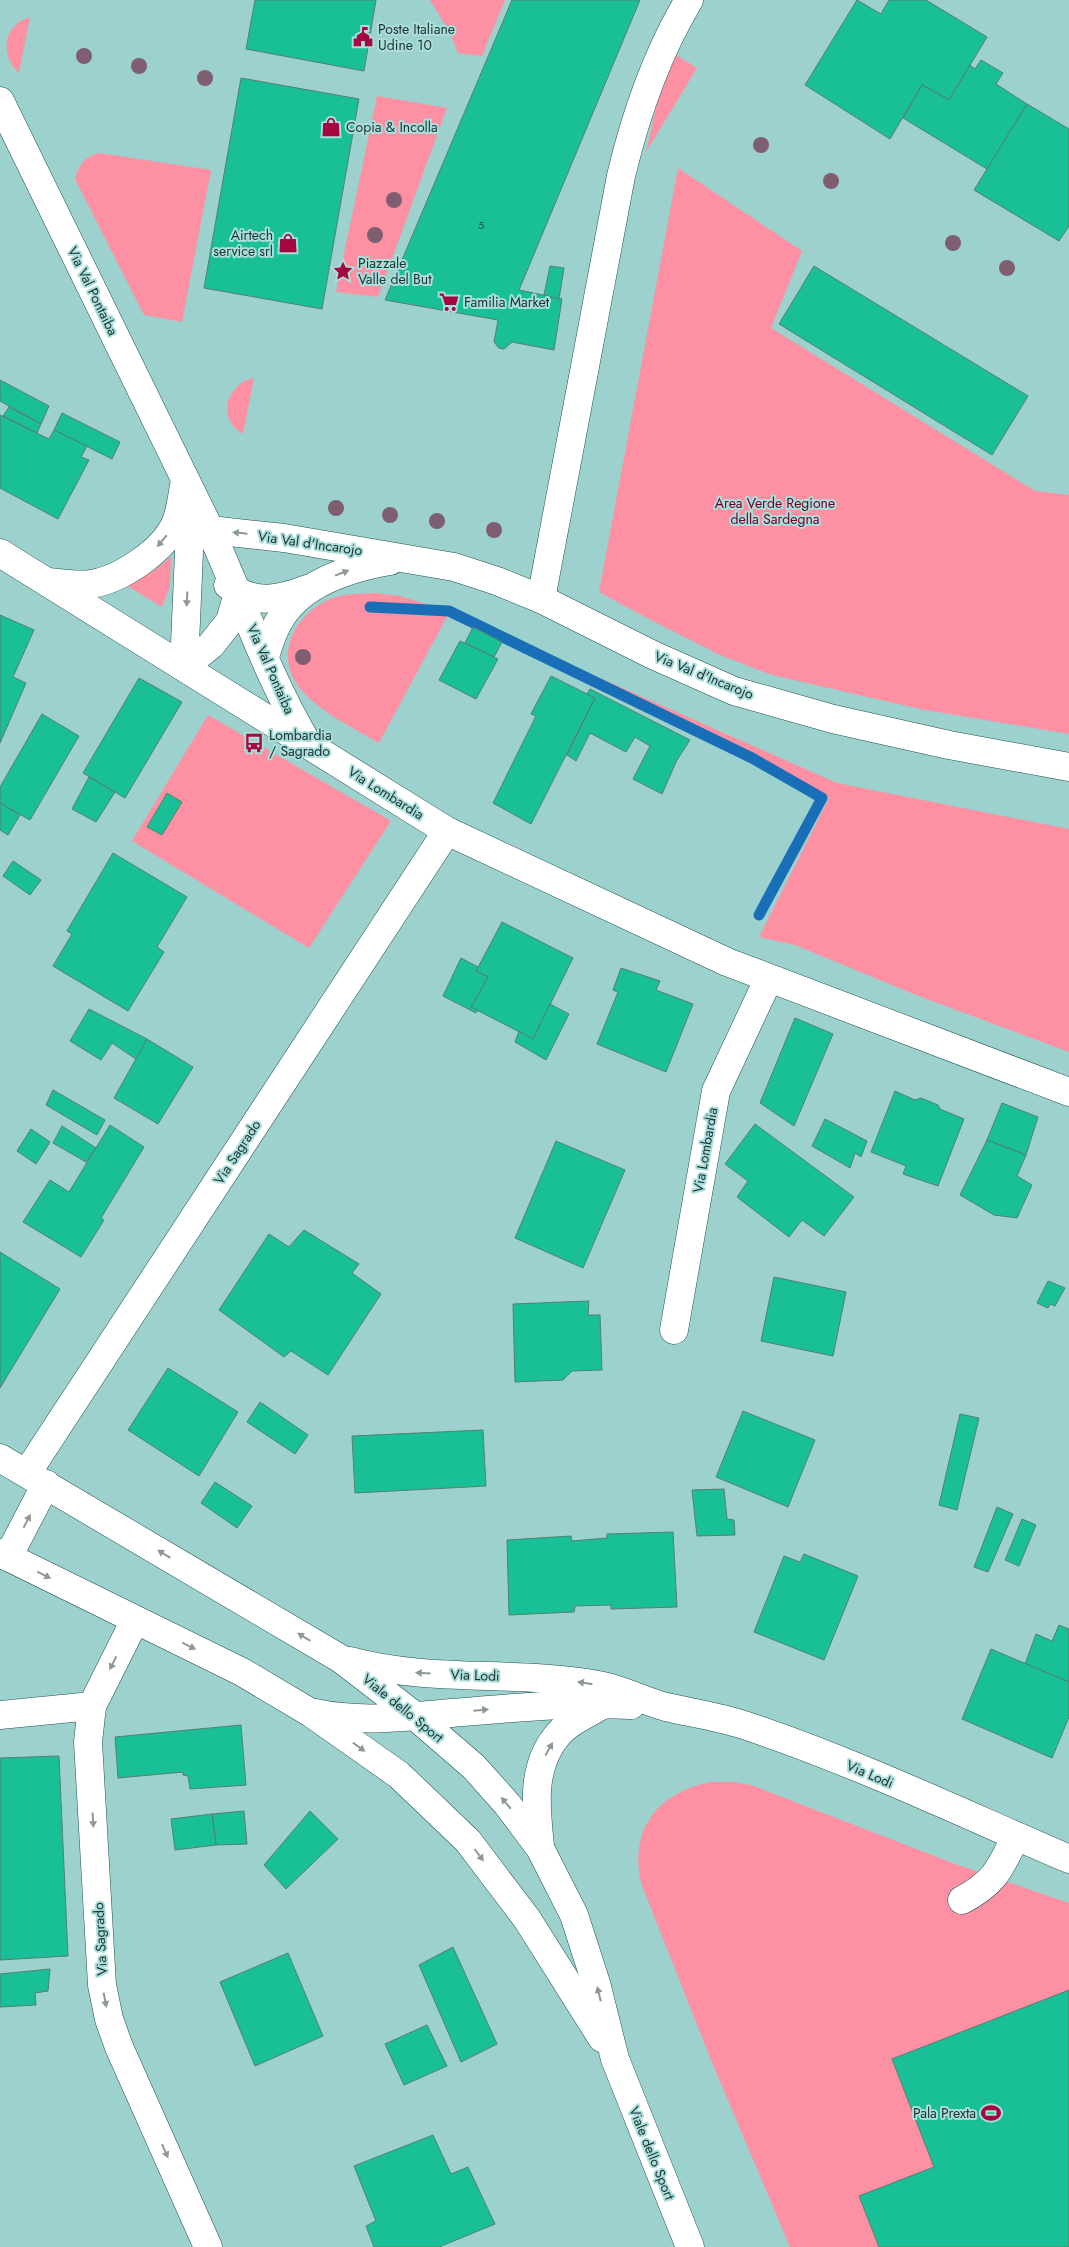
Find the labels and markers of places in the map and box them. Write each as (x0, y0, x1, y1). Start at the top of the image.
place label: Poste Italiane Udine 10 (378, 19, 455, 55)
public building icon: Poste Italiane Udine 10 (352, 26, 374, 48)
shop icon: Copia & Incolla (320, 116, 342, 138)
place label: Copia & Incolla (346, 117, 438, 137)
place label: Airtech service srl (213, 225, 273, 261)
shop icon: Airtech service srl (277, 232, 299, 254)
place label: Piazzale Valle del But (358, 253, 432, 289)
place icon: Piazzale Valle del But (332, 260, 354, 282)
supermarket icon: Familia Market (438, 291, 460, 313)
place label: Familia Market (464, 292, 550, 312)
place label: Lombardia / Sagrado (269, 725, 332, 761)
bus stop icon: Lombardia / Sagrado (243, 732, 265, 754)
sports icon: Pala Prexta (980, 2102, 1002, 2124)
place label: Pala Prexta (913, 2103, 976, 2123)

